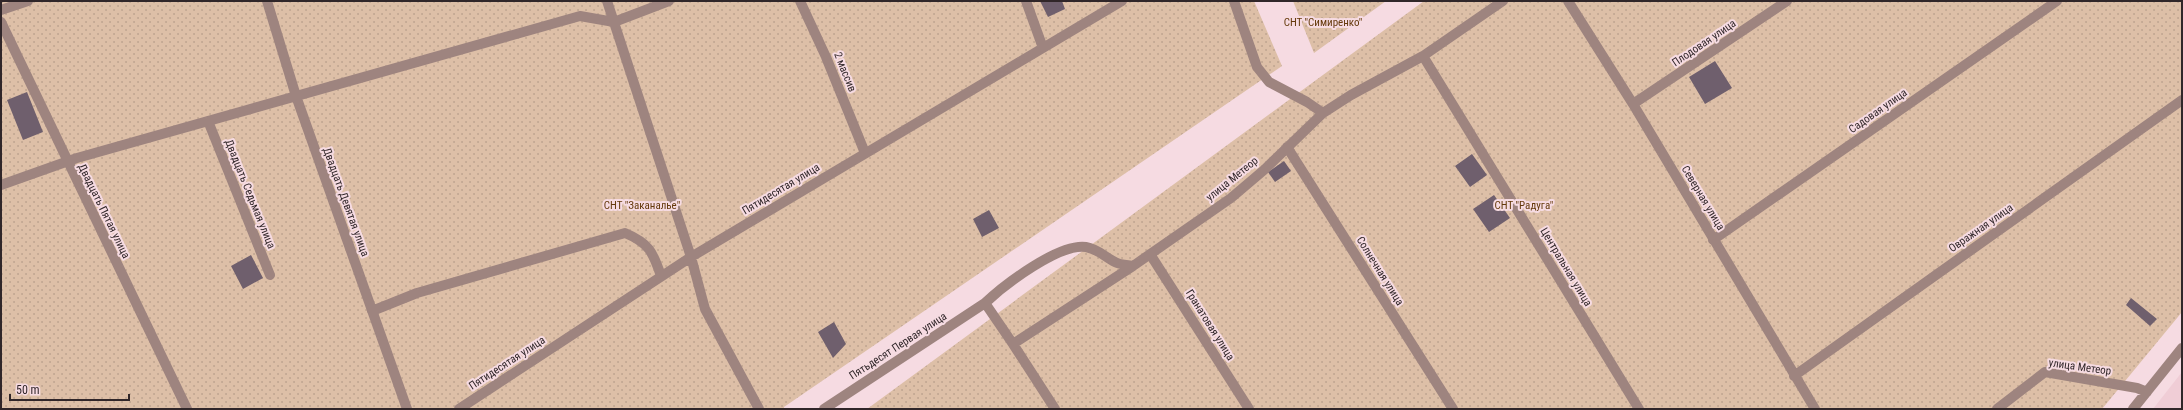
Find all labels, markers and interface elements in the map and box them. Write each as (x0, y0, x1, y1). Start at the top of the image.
park label: СНТ "Симиренко" (1284, 16, 1362, 29)
street label: Плодовая улица (1670, 17, 1738, 69)
street label: 2 массив (831, 50, 859, 94)
street label: Садовая улица (1846, 86, 1910, 136)
street label: Двадцать Седьмая улица (222, 137, 278, 251)
street label: Двадцать Девятая улица (320, 146, 372, 258)
street label: улица Метеор (1203, 154, 1261, 204)
street label: Двадцать Пятая улица (75, 161, 133, 261)
street label: Пятидесятая улица (740, 161, 822, 217)
street label: Северная улица (1679, 163, 1727, 233)
park label: СНТ "Заканалье" (604, 199, 680, 212)
park label: СНТ "Радуга" (1495, 199, 1553, 212)
street label: Овражная улица (1946, 201, 2016, 255)
street label: Центральная улица (1537, 225, 1595, 309)
street label: Солнечная улица (1354, 234, 1406, 308)
street label: Гранатовая улица (1183, 287, 1237, 363)
street label: Пятьдесят Первая улица (847, 310, 949, 382)
street label: Пятидесятая улица (466, 334, 548, 392)
street label: улица Метеор (2048, 356, 2112, 378)
scale bar (10, 376, 129, 402)
text: 50 m (16, 383, 40, 397)

